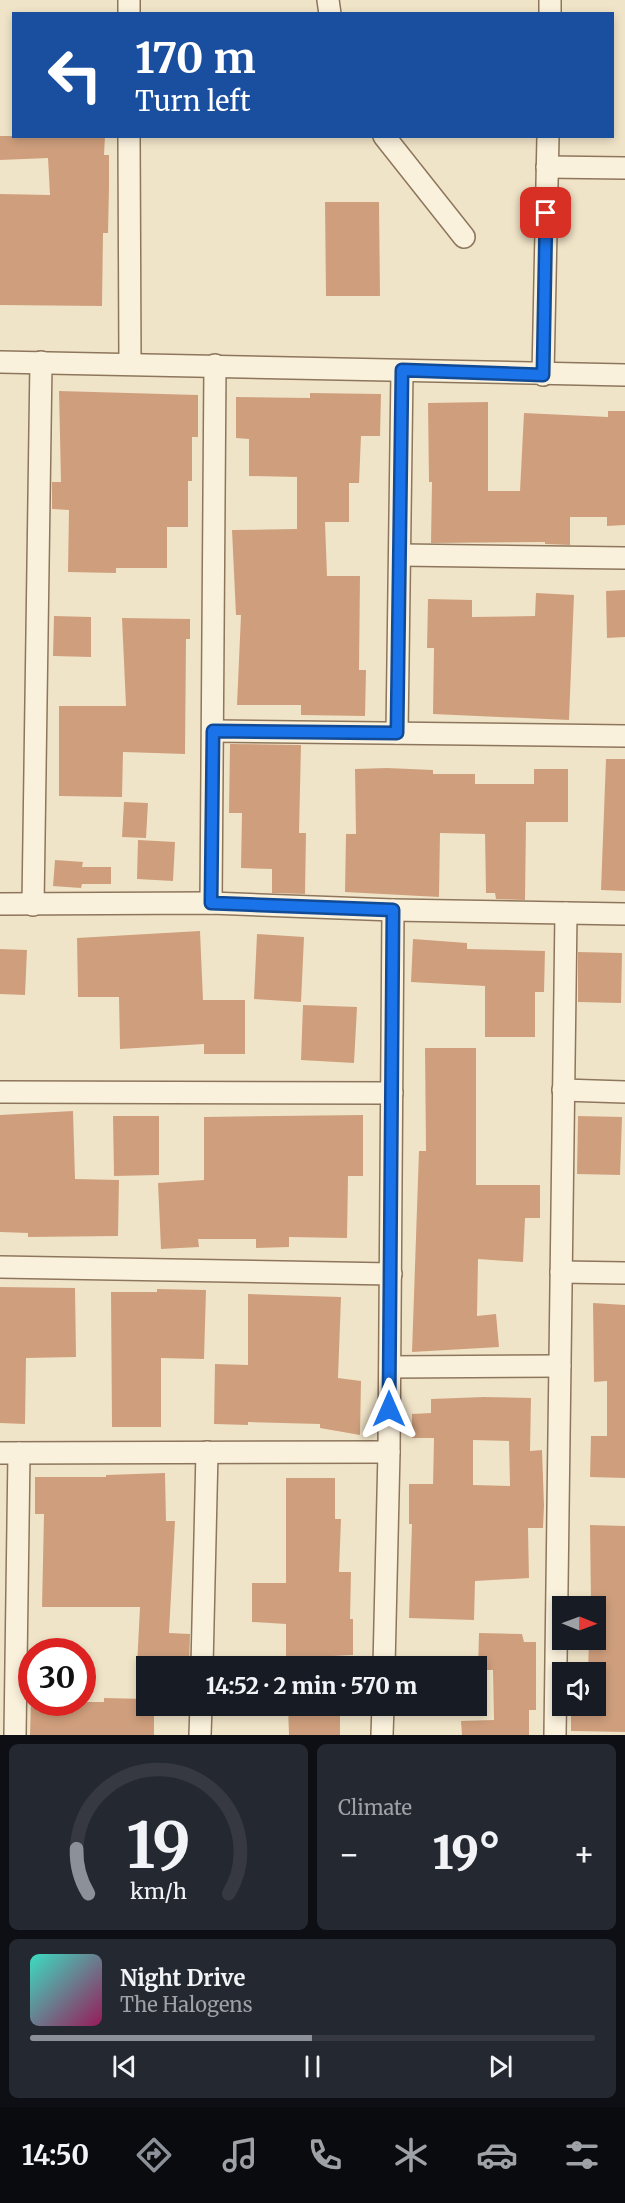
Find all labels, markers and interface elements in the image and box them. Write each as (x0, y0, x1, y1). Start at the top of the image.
text: 170 m (135, 32, 256, 84)
icon: left (36, 36, 114, 114)
text: Turn left (135, 84, 250, 118)
pin (520, 187, 571, 238)
icon: arrive (529, 196, 562, 229)
position arrow (357, 1377, 421, 1441)
north arrow (552, 1596, 606, 1650)
map controls (552, 1596, 606, 1716)
speed limit sign: 30 (18, 1638, 96, 1716)
button: sound (552, 1662, 606, 1716)
text: 14:52 · 2 min · 570 m (206, 1672, 417, 1700)
text: Climate (338, 1795, 412, 1820)
text: 19 (126, 1807, 191, 1885)
text: 19° (432, 1825, 501, 1881)
text: − (338, 1834, 360, 1875)
text: + (573, 1834, 595, 1875)
text: km/h (130, 1878, 187, 1905)
text: Night Drive (120, 1964, 245, 1992)
text: The Halogens (120, 1992, 252, 2017)
icon: previous (108, 2050, 141, 2083)
icon: pause (296, 2050, 329, 2083)
icon: next (484, 2050, 517, 2083)
icon: directions (133, 2134, 175, 2176)
icon: music (219, 2134, 261, 2176)
icon: phone (304, 2134, 346, 2176)
icon: climate (390, 2134, 432, 2176)
icon: car (476, 2134, 518, 2176)
icon: filters (561, 2134, 603, 2176)
text: 14:50 (22, 2138, 89, 2172)

